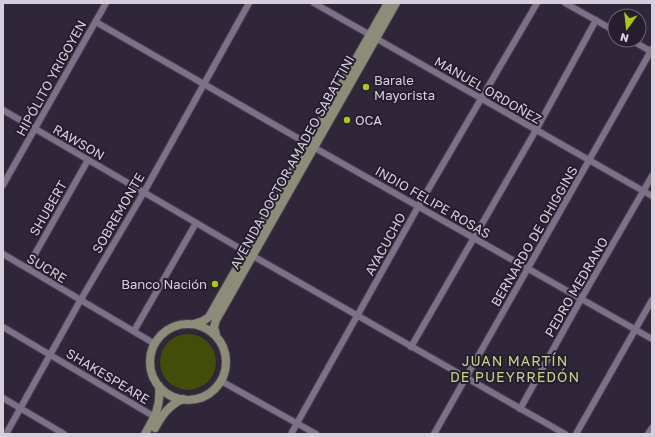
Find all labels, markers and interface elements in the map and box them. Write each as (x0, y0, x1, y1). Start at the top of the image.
north arrow (607, 8, 647, 48)
street label: HIPÓLITO YRIGOYEN (12, 17, 90, 139)
text: N (619, 31, 630, 46)
street label: AVENIDA DOCTOR AMADEO SABATTINI (226, 52, 358, 272)
street label: MANUEL ORDOÑEZ (432, 53, 544, 127)
place label: Barale Mayorista (374, 72, 435, 103)
marker: Barale Mayorista (361, 82, 371, 92)
place label: OCA (355, 112, 382, 128)
marker: OCA (342, 115, 352, 125)
street label: RAWSON (50, 121, 108, 163)
street label: INDIO FELIPE ROSAS (373, 162, 493, 242)
street label: BERNARDO DE OHIGGINS (487, 163, 581, 309)
street label: SOBREMONTE (89, 170, 147, 256)
street label: SHUBERT (26, 178, 70, 238)
street label: AYACUCHO (361, 210, 409, 278)
street label: PEDRO MEDRANO (541, 234, 611, 340)
street label: SUCRE (24, 250, 70, 286)
place label: Banco Nación (121, 276, 207, 292)
marker: Banco Nación (210, 279, 220, 289)
street label: SHAKESPEARE (64, 345, 152, 407)
district label: JUAN MARTÍN DE PUEYRREDÓN (450, 352, 580, 385)

